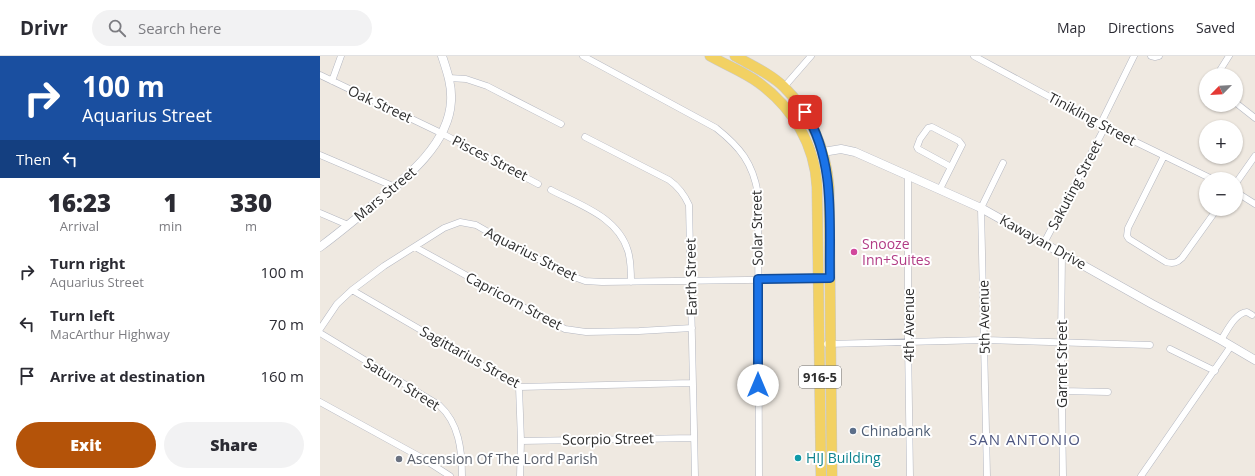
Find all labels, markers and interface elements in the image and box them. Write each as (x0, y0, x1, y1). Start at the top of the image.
search box (92, 10, 372, 46)
text: Drivr (20, 15, 68, 41)
icon: search (106, 17, 128, 39)
text: Search here (138, 18, 222, 38)
text: Map (1057, 18, 1086, 37)
text: Directions (1108, 18, 1174, 37)
text: Saved (1196, 18, 1235, 37)
text: 100 m (82, 67, 165, 105)
north arrow (1199, 68, 1243, 112)
map controls (1199, 68, 1243, 216)
icon: right (16, 72, 68, 124)
street label: Oak Street (345, 80, 415, 127)
street label: Tinikling Street (1045, 87, 1139, 150)
pin (788, 95, 822, 129)
icon: arrive (794, 101, 816, 123)
text: Aquarius Street (82, 103, 212, 127)
button: + (1199, 120, 1243, 164)
street label: Pisces Street (449, 130, 531, 185)
street label: Sakuting Street (1043, 137, 1106, 233)
icon: left (59, 148, 81, 170)
text: Then (16, 149, 51, 169)
street label: Mars Street (350, 162, 420, 225)
button: − (1199, 172, 1243, 216)
text: 16:23 (48, 186, 111, 219)
text: 1 (163, 186, 178, 219)
text: 330 (230, 186, 272, 219)
street label: Solar Street (746, 190, 767, 266)
street label: Kawayan Drive (997, 210, 1090, 273)
text: Arrival (60, 217, 99, 235)
text: min (159, 217, 182, 235)
text: m (245, 217, 257, 235)
street label: Aquarius Street (482, 222, 581, 285)
place label: Snooze Inn+Suites (862, 234, 931, 269)
street label: Earth Street (680, 238, 701, 316)
marker: Snooze Inn+Suites (849, 247, 859, 257)
text: Turn right (50, 253, 125, 273)
icon: right (16, 261, 38, 283)
text: 100 m (260, 262, 304, 282)
street label: Capricorn Street (463, 267, 566, 334)
text: Aquarius Street (50, 273, 144, 291)
street label: 5th Avenue (973, 280, 994, 354)
street label: 4th Avenue (899, 288, 918, 362)
text: Turn left (50, 305, 115, 325)
icon: left (16, 313, 38, 335)
text: 70 m (269, 314, 304, 334)
street label: Garnet Street (1052, 320, 1071, 408)
street label: Sagittarius Street (417, 321, 524, 392)
text: MacArthur Highway (50, 325, 170, 343)
street label: Saturn Street (361, 353, 444, 414)
position arrow (737, 364, 779, 406)
icon: arrive (16, 365, 38, 387)
text: Arrive at destination (50, 366, 205, 386)
text: 160 m (260, 366, 304, 386)
road number: 916-5 (799, 366, 841, 388)
place label: Chinabank (861, 421, 931, 440)
button: Exit (16, 422, 156, 468)
button: Share (164, 422, 304, 468)
marker: Chinabank (848, 426, 858, 436)
street label: Scorpio Street (562, 428, 654, 449)
district label: SAN ANTONIO (969, 429, 1081, 449)
place label: HIJ Building (806, 448, 881, 467)
place label: Ascension Of The Lord Parish (407, 449, 598, 468)
marker: HIJ Building (793, 453, 803, 463)
marker: Ascension Of The Lord Parish (394, 454, 404, 464)

